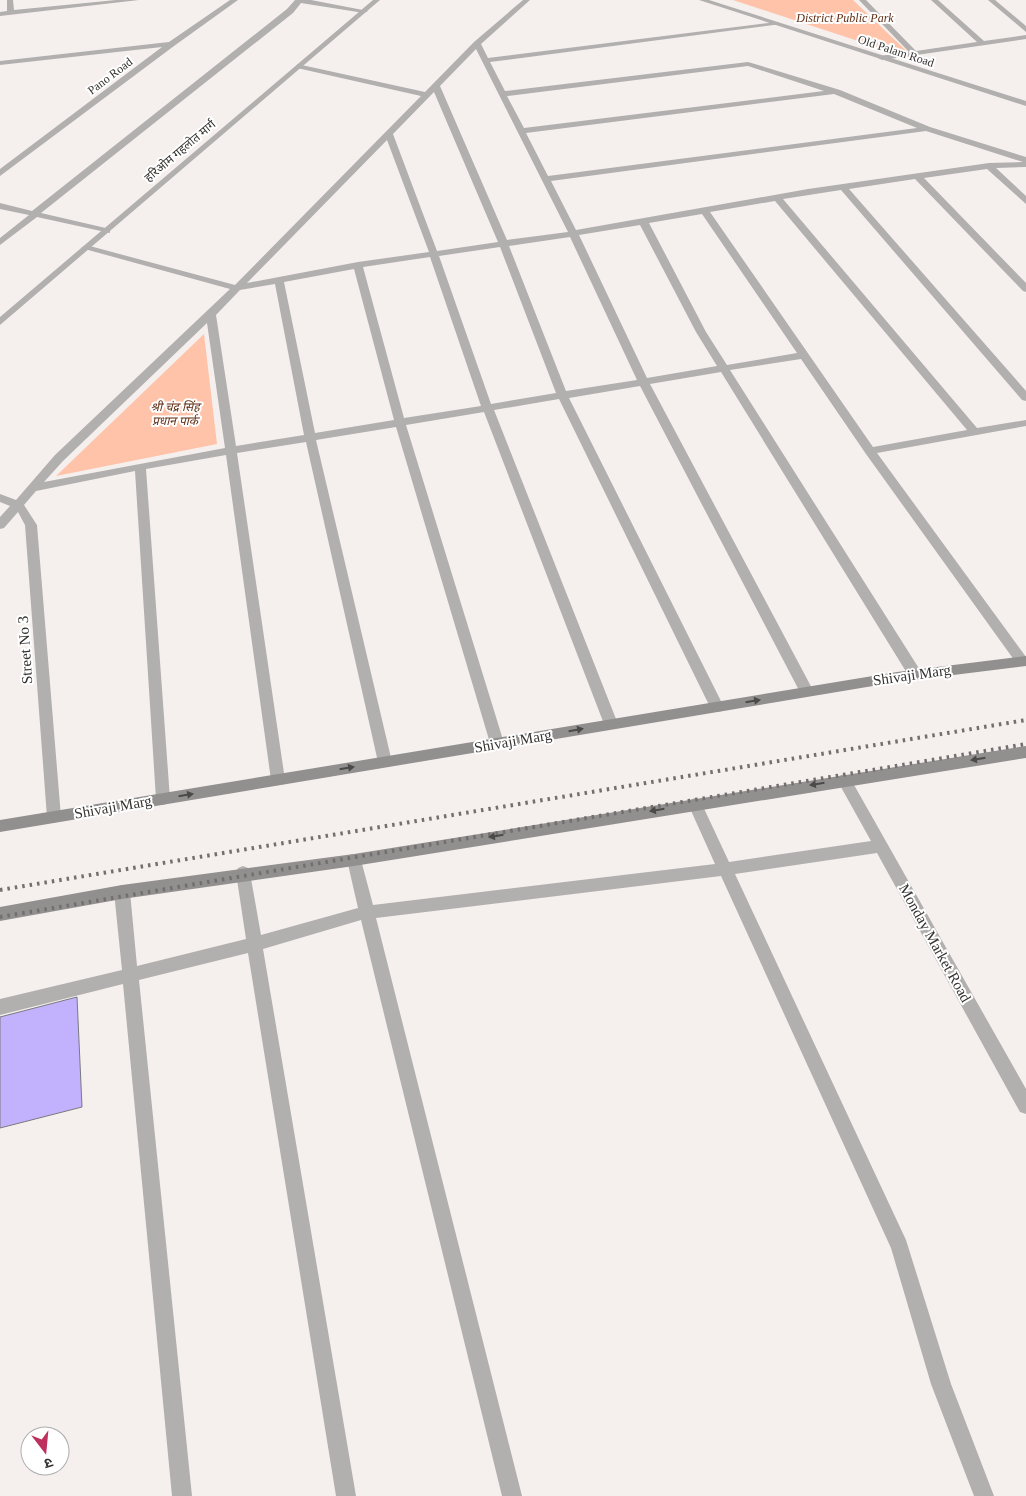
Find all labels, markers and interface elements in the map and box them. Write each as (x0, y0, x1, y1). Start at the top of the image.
park label: District Public Park (795, 11, 894, 25)
street label: Old Palam Road (856, 32, 936, 70)
street label: Pano Road (85, 55, 135, 97)
street label: हरिओम गहलोत मार्ग (141, 116, 219, 185)
park label: श्री चंद्र सिंह प्रधान पार्क (150, 400, 202, 428)
street label: Street No 3 (15, 615, 35, 685)
street label: Shivaji Marg (872, 662, 952, 688)
one-way arrow (746, 696, 762, 704)
street label: Shivaji Marg (473, 726, 554, 756)
one-way arrow (568, 726, 584, 734)
one-way arrow (969, 756, 985, 764)
one-way arrow (339, 764, 355, 772)
one-way arrow (809, 780, 825, 788)
one-way arrow (179, 791, 195, 799)
street label: Shivaji Marg (73, 792, 154, 822)
one-way arrow (648, 806, 664, 814)
one-way arrow (488, 833, 504, 841)
street label: Monday Market Road (896, 881, 974, 1005)
north arrow (20, 1426, 70, 1476)
text: उ (42, 1455, 54, 1472)

